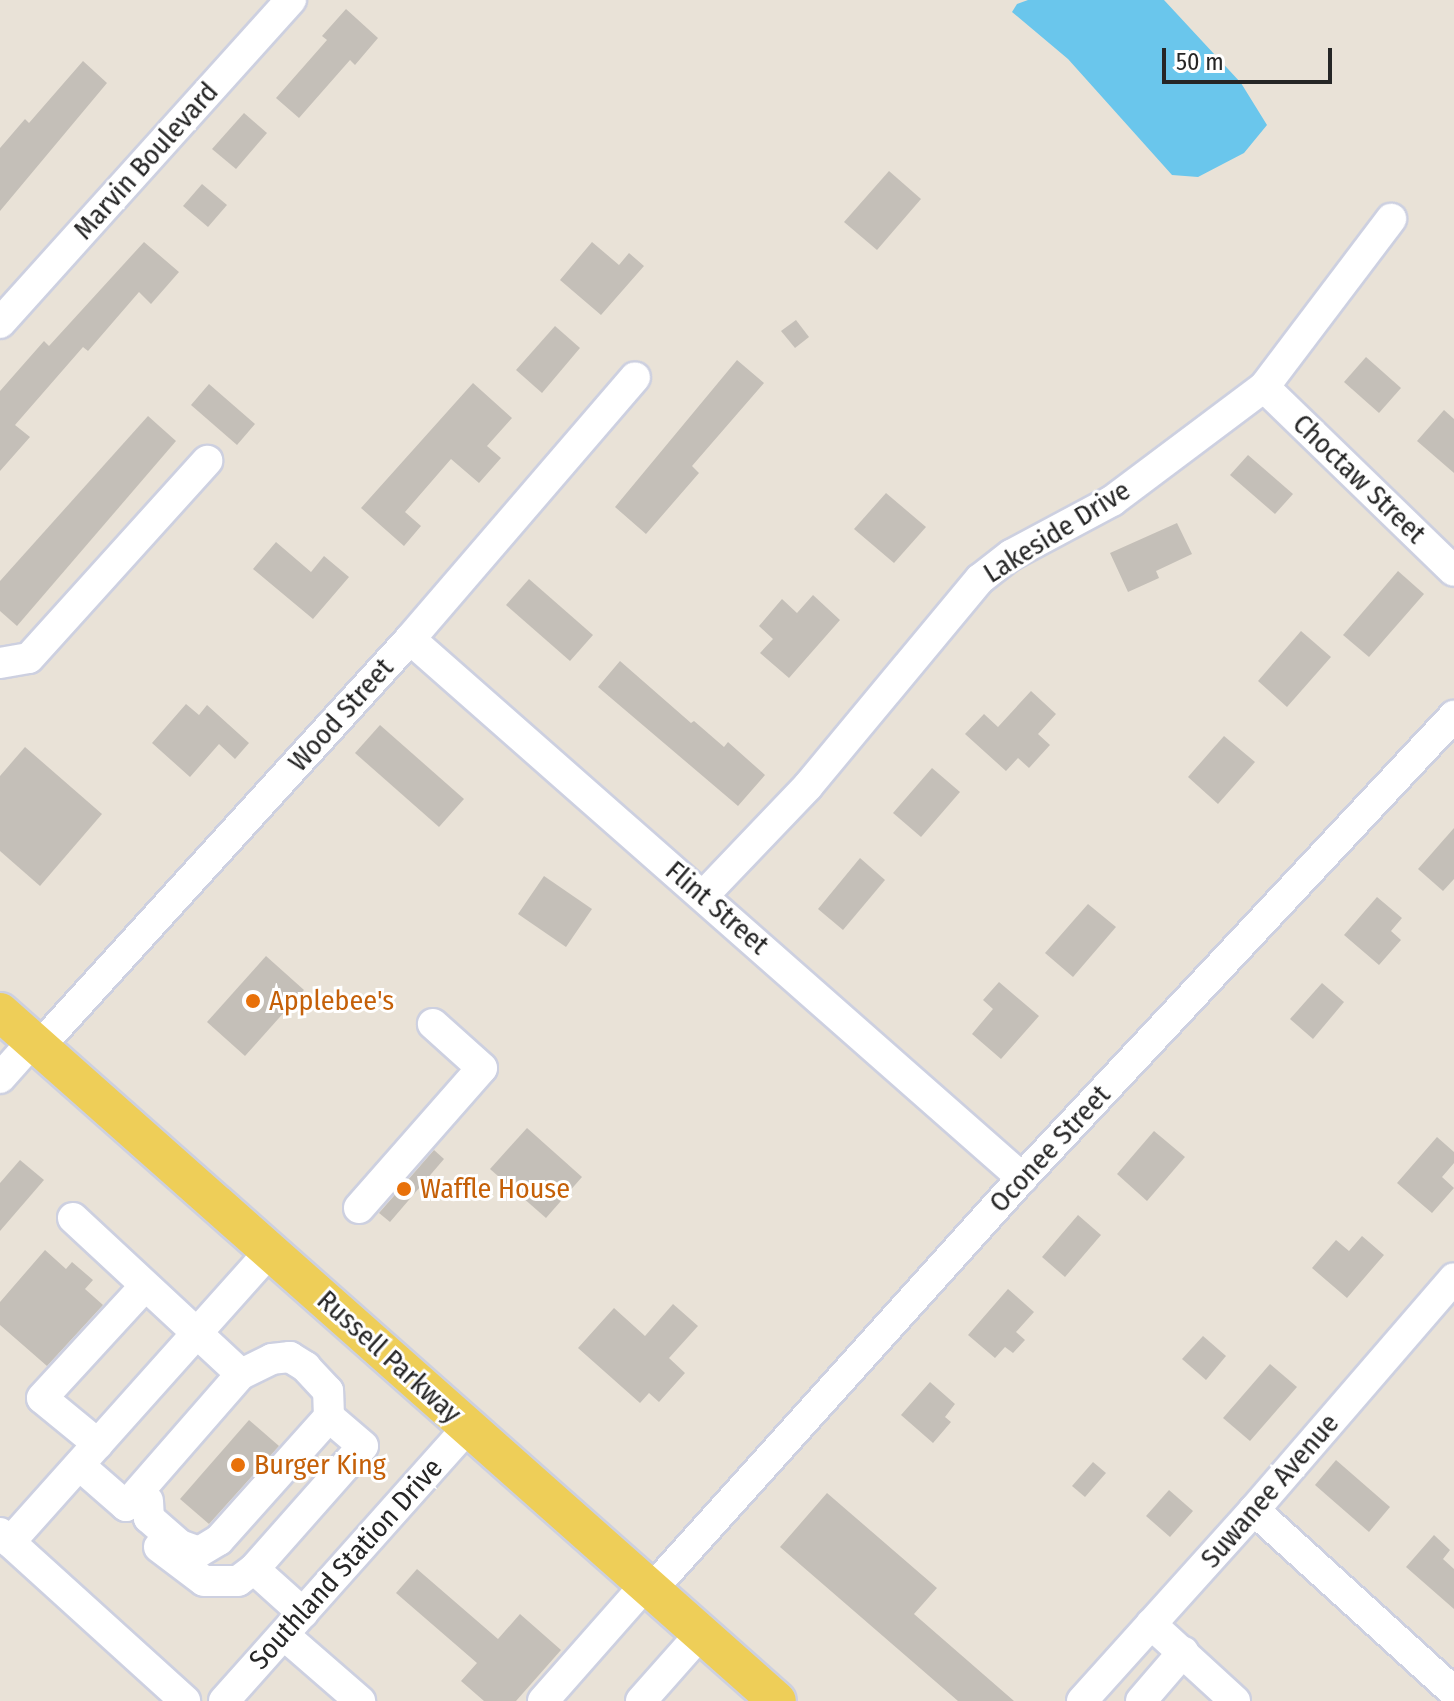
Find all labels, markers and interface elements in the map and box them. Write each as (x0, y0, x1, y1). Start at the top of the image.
scale bar (1166, 32, 1336, 82)
text: 50 m (1176, 48, 1224, 76)
street label: Marvin Boulevard (67, 76, 225, 246)
street label: Choctaw Street (1286, 407, 1432, 551)
street label: Lakeside Drive (978, 474, 1136, 590)
street label: Wood Street (281, 652, 401, 778)
street label: Flint Street (659, 854, 775, 962)
place label: Applebee's (269, 984, 394, 1018)
marker: Applebee's (244, 992, 262, 1010)
street label: Oconee Street (983, 1078, 1117, 1220)
place label: Waffle House (420, 1172, 570, 1206)
marker: Waffle House (395, 1180, 413, 1198)
street label: Russell Parkway (310, 1284, 468, 1430)
street label: Suwanee Avenue (1194, 1407, 1346, 1575)
place label: Burger King (254, 1448, 386, 1482)
street label: Southland Station Drive (242, 1451, 450, 1677)
marker: Burger King (229, 1456, 247, 1474)

